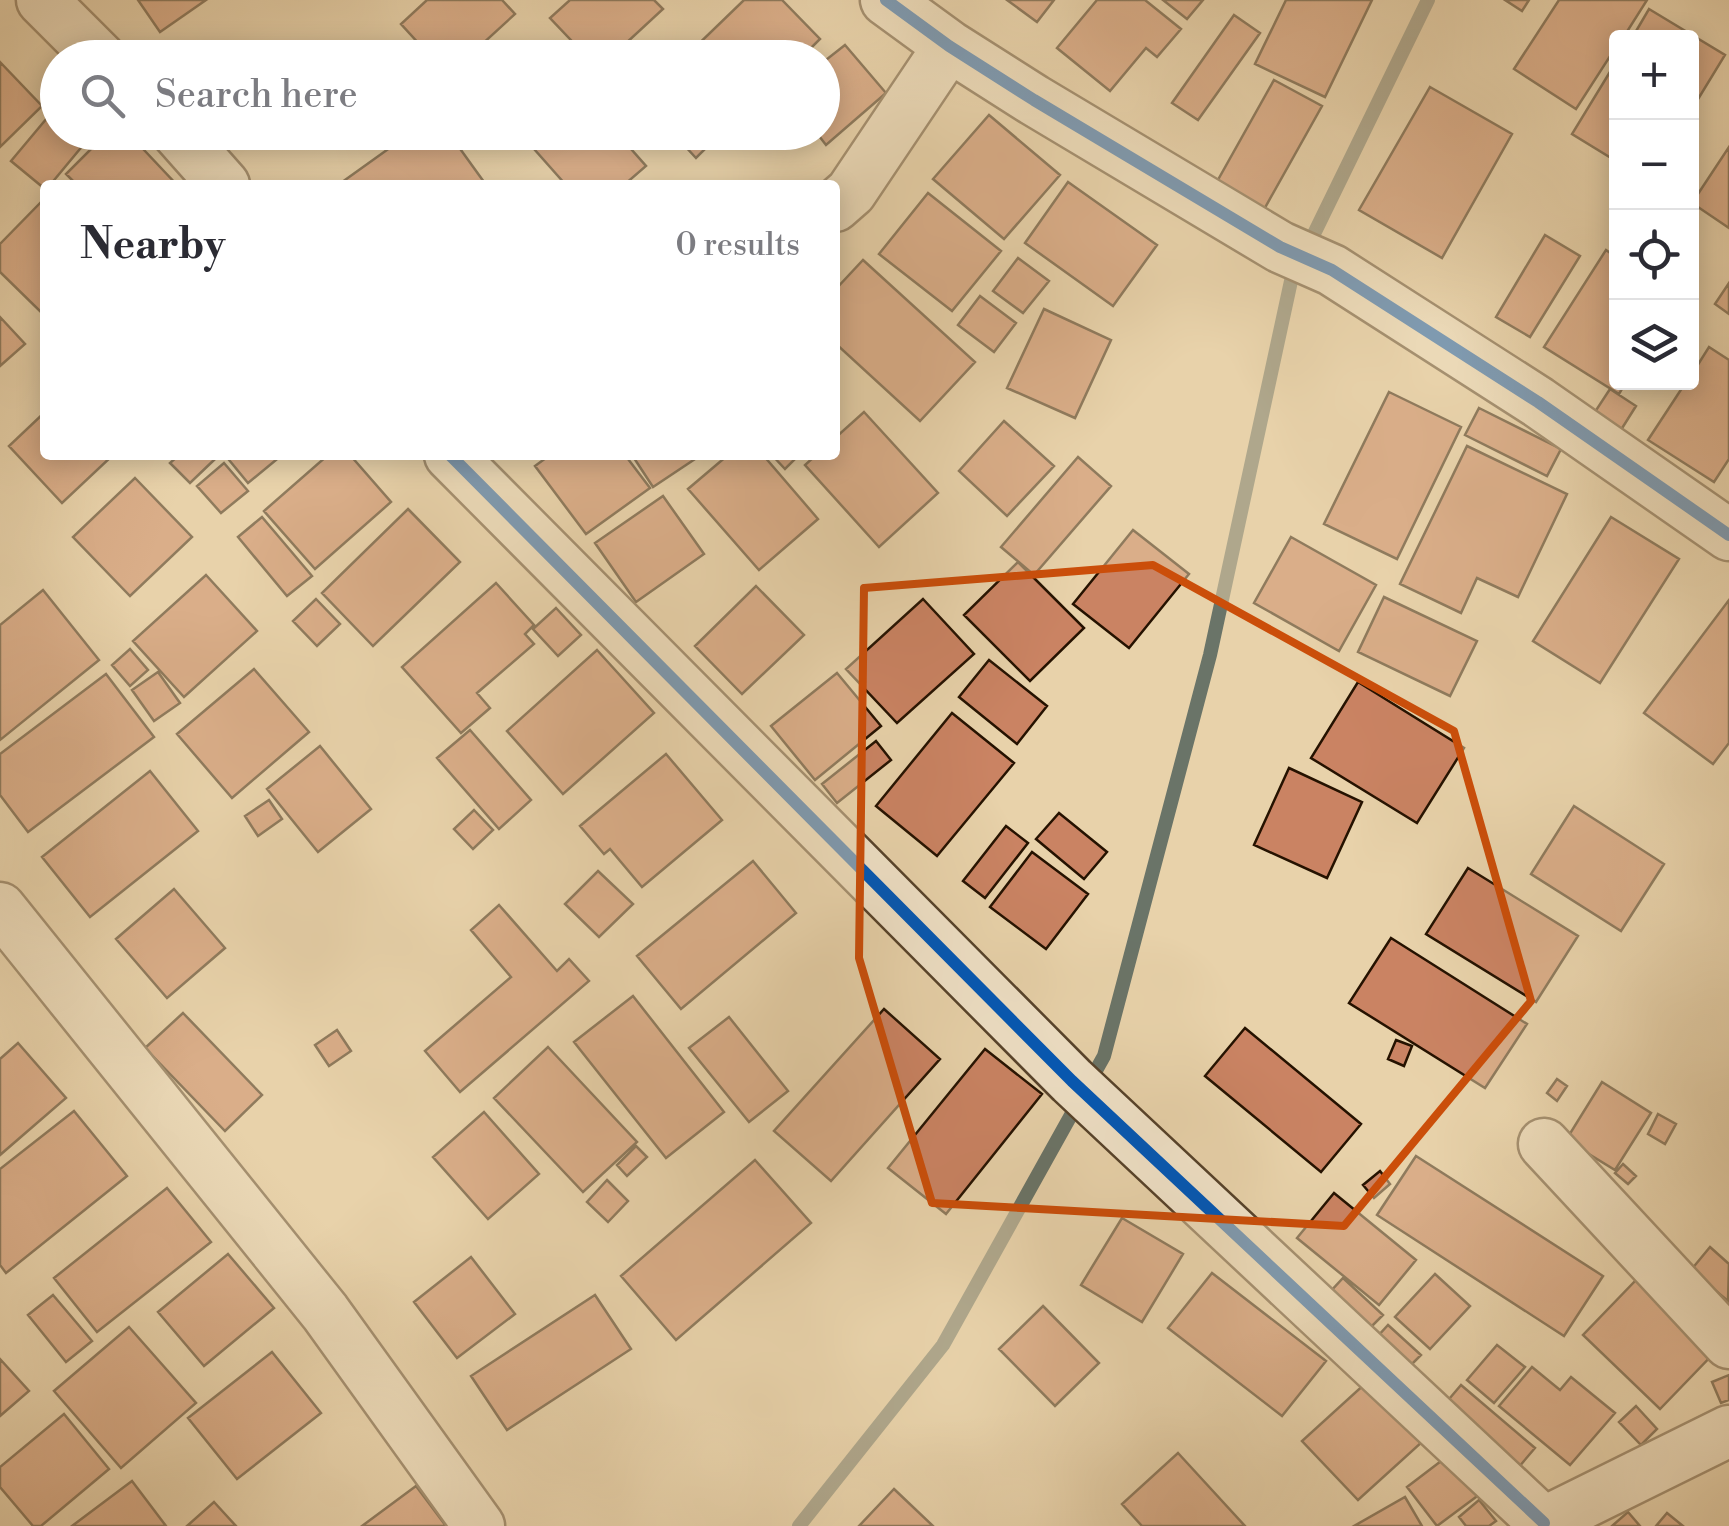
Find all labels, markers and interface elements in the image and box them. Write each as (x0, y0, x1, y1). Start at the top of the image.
map controls (1609, 30, 1699, 390)
button: + (1609, 30, 1699, 120)
search box (40, 40, 840, 150)
icon: search (75, 68, 130, 123)
text: Search here (155, 72, 358, 119)
button: − (1609, 120, 1699, 210)
button: locate (1609, 210, 1699, 300)
text: Nearby (80, 219, 225, 272)
text: 0 results (675, 225, 800, 265)
button: layers (1609, 300, 1699, 390)

